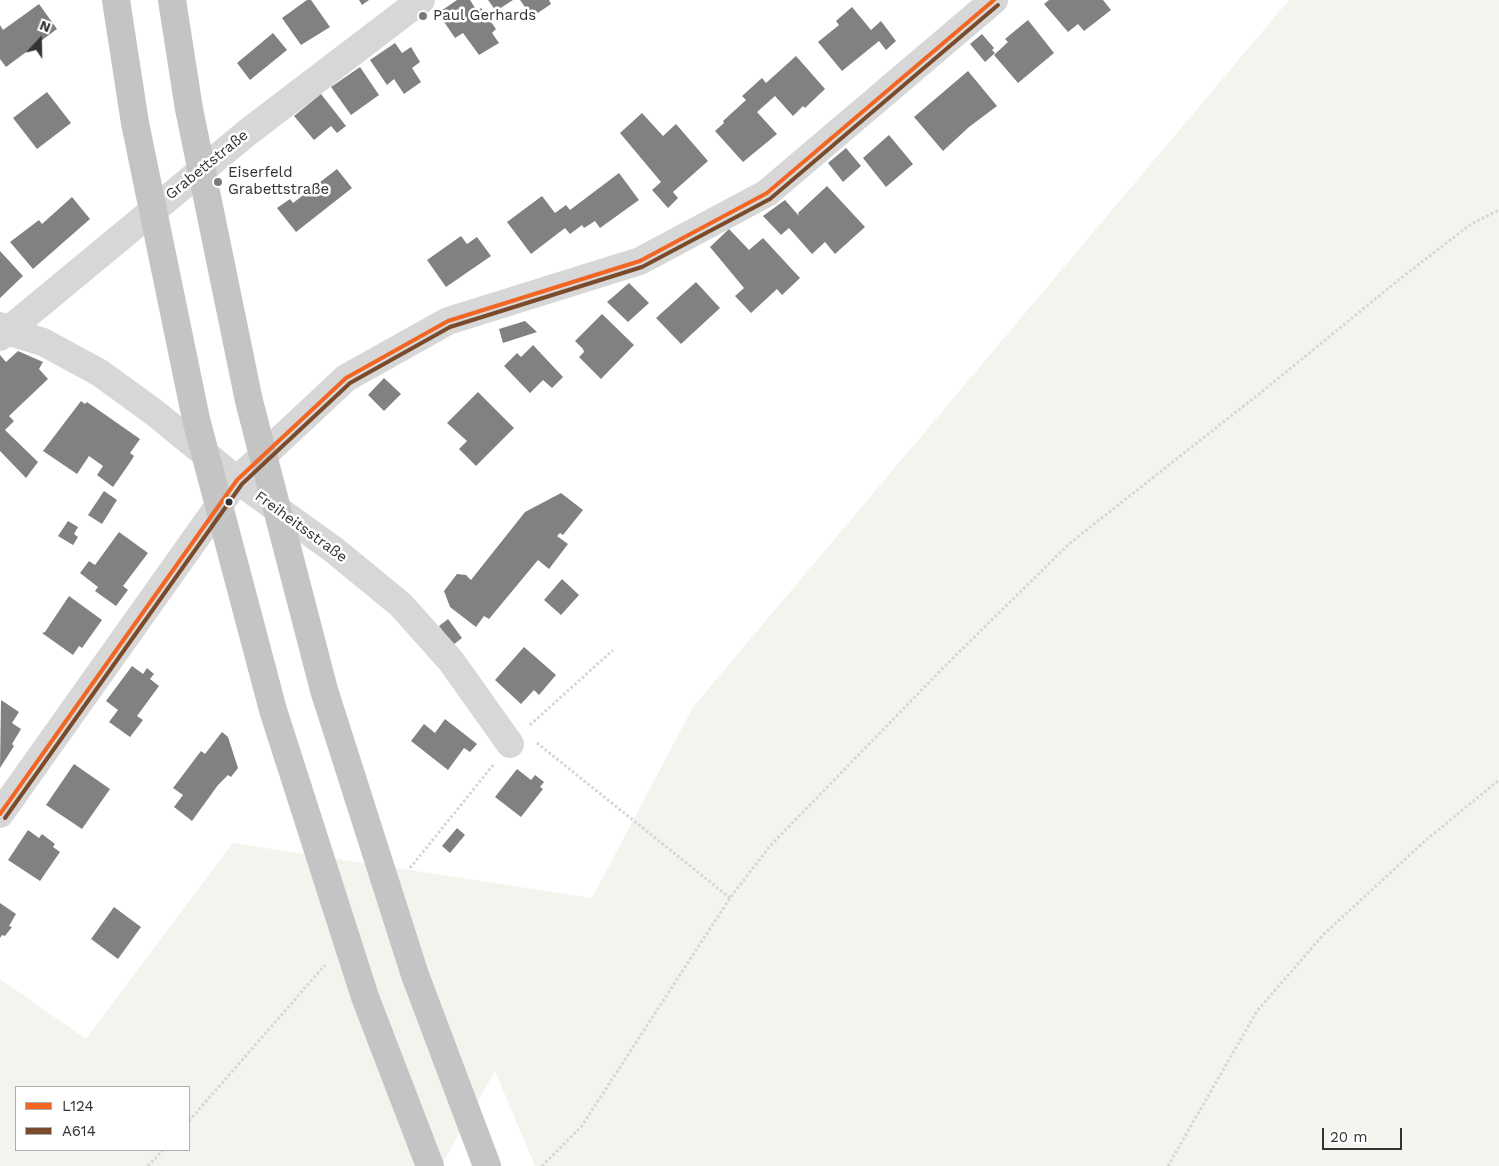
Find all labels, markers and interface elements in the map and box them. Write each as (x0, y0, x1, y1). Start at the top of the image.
place label: Paul Gerhards (433, 7, 536, 25)
marker: Paul Gerhards (417, 10, 429, 22)
north arrow (15, 15, 65, 65)
text: N (38, 17, 53, 35)
street label: Grabettstraße (162, 126, 252, 204)
place label: Eiserfeld Grabettstraße (228, 164, 329, 199)
marker: Eiserfeld Grabettstraße (212, 176, 224, 188)
street label: Freiheitsstraße (251, 487, 351, 567)
unlabelled marker (224, 497, 234, 507)
legend (15, 1086, 190, 1151)
text: L124 (62, 1097, 94, 1115)
scale bar (1324, 1118, 1404, 1150)
text: A614 (62, 1122, 96, 1140)
text: 20 m (1330, 1128, 1368, 1146)

